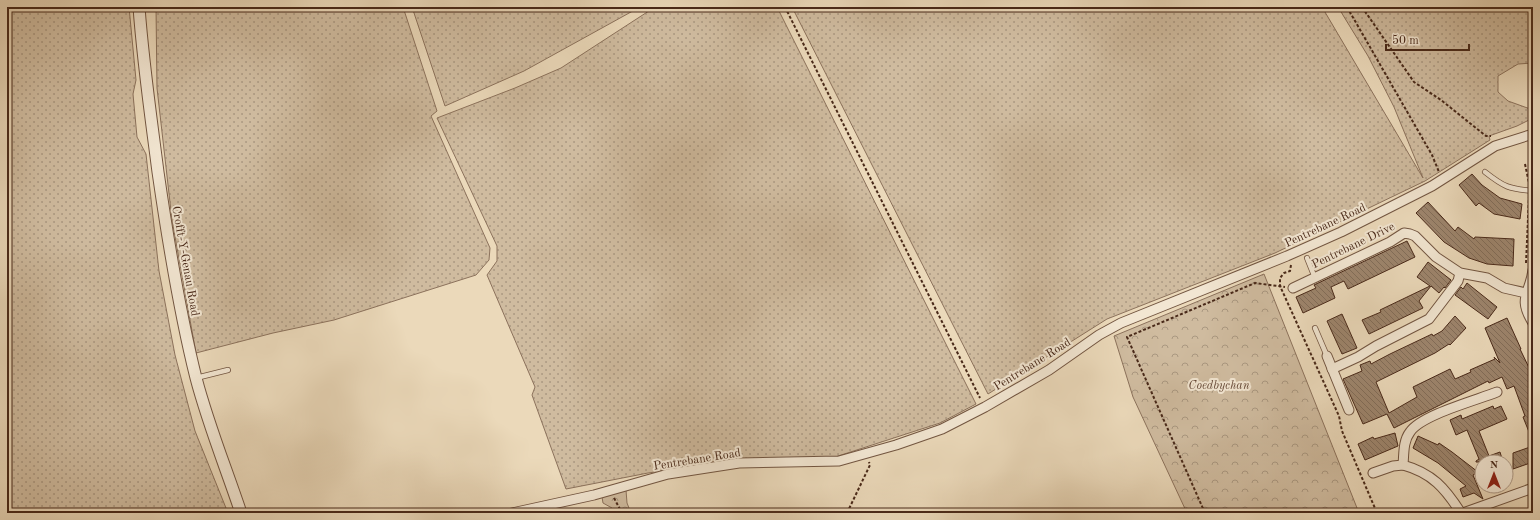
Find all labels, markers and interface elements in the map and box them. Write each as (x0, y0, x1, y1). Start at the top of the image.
scale bar (1386, 26, 1469, 52)
text: 50 m (1392, 34, 1419, 47)
street label: Pentrebane Road (1283, 202, 1368, 250)
street label: Crofft-Y-Genau Road (169, 205, 201, 317)
street label: Pentrebane Drive (1310, 220, 1397, 271)
street label: Pentrebane Road (992, 336, 1073, 393)
park label: Coedbychan (1188, 380, 1250, 392)
street label: Pentrebane Road (653, 447, 742, 473)
north arrow (1474, 454, 1514, 494)
text: N (1490, 460, 1499, 471)

